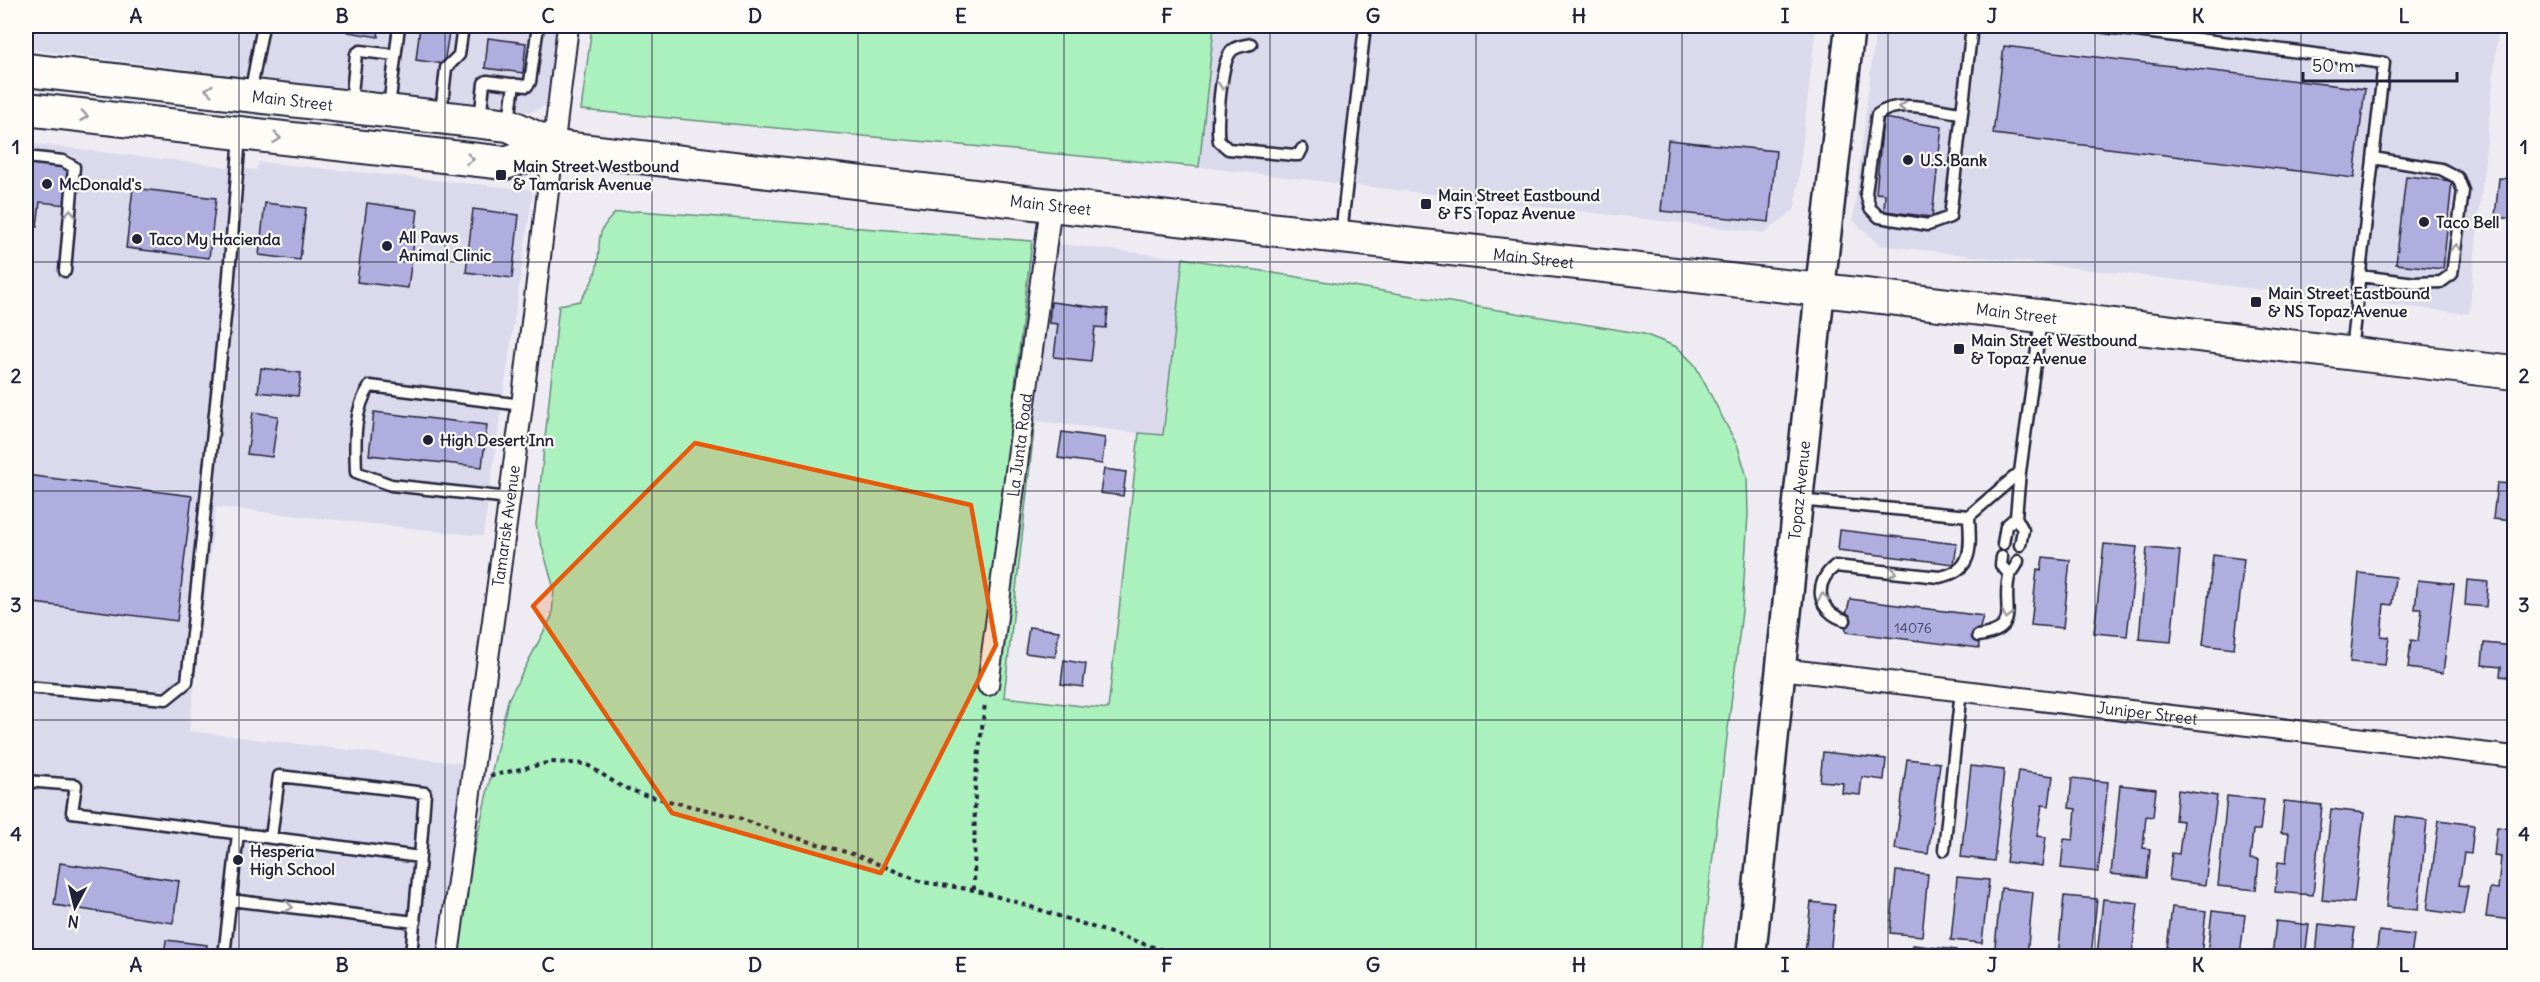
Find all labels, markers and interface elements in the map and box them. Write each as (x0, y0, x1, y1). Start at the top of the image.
text: A (130, 3, 143, 28)
text: B (335, 3, 349, 28)
text: C (541, 3, 555, 28)
text: D (748, 3, 762, 28)
text: E (955, 3, 967, 28)
text: F (1161, 3, 1173, 28)
text: G (1366, 3, 1380, 28)
text: H (1572, 3, 1586, 28)
text: I (1781, 3, 1790, 28)
text: J (1987, 3, 1998, 28)
text: K (2192, 3, 2205, 28)
text: L (2399, 3, 2410, 28)
scale bar (2303, 45, 2458, 83)
text: 50 m (2312, 54, 2354, 77)
one-way arrow (1217, 82, 1230, 91)
one-way arrow (205, 84, 214, 97)
street label: Main Street (251, 86, 334, 115)
one-way arrow (1898, 101, 1907, 113)
one-way arrow (79, 109, 88, 122)
one-way arrow (273, 131, 282, 144)
text: 1 (12, 134, 20, 159)
text: 1 (2520, 134, 2528, 159)
place label: U.S. Bank (1920, 150, 1987, 170)
one-way arrow (465, 152, 475, 165)
marker: U.S. Bank (1901, 153, 1915, 167)
place label: Main Street Westbound & Tamarisk Avenue (513, 156, 680, 194)
marker: Main Street Westbound & Tamarisk Avenue (494, 168, 508, 182)
place label: McDonald's (59, 174, 142, 194)
marker: McDonald's (40, 177, 54, 191)
place label: Main Street Eastbound & FS Topaz Avenue (1438, 185, 1601, 224)
street label: Main Street (1009, 190, 1093, 219)
marker: Main Street Eastbound & FS Topaz Avenue (1419, 197, 1433, 211)
one-way arrow (63, 208, 76, 217)
place label: Taco Bell (2436, 212, 2499, 232)
marker: Taco Bell (2417, 215, 2431, 229)
place label: All Paws Animal Clinic (399, 227, 491, 265)
place label: Taco My Hacienda (149, 229, 281, 250)
marker: Taco My Hacienda (130, 232, 144, 246)
marker: All Paws Animal Clinic (380, 239, 394, 253)
street label: Main Street (1492, 244, 1576, 273)
one-way arrow (2449, 244, 2461, 253)
place label: Main Street Eastbound & NS Topaz Avenue (2268, 283, 2431, 322)
marker: Main Street Eastbound & NS Topaz Avenue (2249, 295, 2263, 309)
street label: Main Street (1975, 298, 2059, 328)
place label: Main Street Westbound & Topaz Avenue (1971, 330, 2138, 369)
marker: Main Street Westbound & Topaz Avenue (1952, 342, 1966, 356)
text: 2 (11, 363, 22, 388)
text: 2 (2519, 363, 2530, 388)
street label: La Junta Road (1003, 392, 1036, 498)
place label: High Desert Inn (440, 430, 554, 451)
marker: High Desert Inn (421, 433, 435, 447)
street label: Topaz Avenue (1784, 440, 1814, 541)
street label: Tamarisk Avenue (488, 464, 524, 588)
one-way arrow (1889, 565, 1898, 578)
text: 3 (10, 592, 22, 617)
one-way arrow (1817, 592, 1830, 602)
text: 3 (2518, 592, 2530, 617)
one-way arrow (2001, 610, 2014, 620)
house number: 14076 (1894, 619, 1932, 637)
street label: Juniper Street (2096, 697, 2199, 729)
text: 4 (10, 821, 22, 846)
text: 4 (2518, 821, 2530, 846)
place label: Hesperia High School (250, 841, 335, 880)
marker: Hesperia High School (231, 853, 245, 867)
north arrow (45, 877, 105, 937)
one-way arrow (284, 900, 293, 913)
text: N (66, 911, 80, 932)
text: A (130, 952, 143, 977)
text: B (335, 952, 349, 977)
text: C (541, 952, 555, 977)
text: D (748, 952, 762, 977)
text: E (955, 952, 967, 977)
text: F (1161, 952, 1173, 977)
text: G (1366, 952, 1380, 977)
text: H (1572, 952, 1586, 977)
text: I (1781, 952, 1790, 977)
text: J (1987, 952, 1998, 977)
text: K (2192, 952, 2205, 977)
text: L (2399, 952, 2410, 977)

